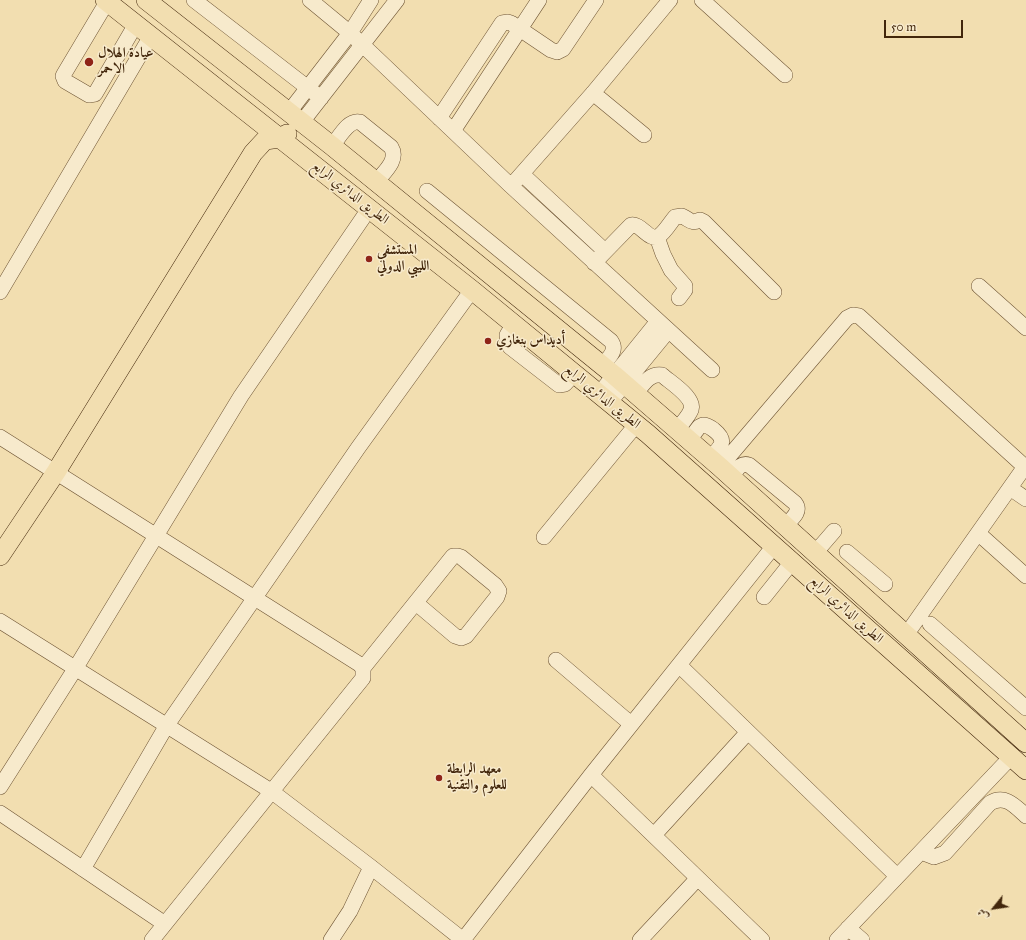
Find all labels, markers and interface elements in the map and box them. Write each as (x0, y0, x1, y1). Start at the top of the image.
scale bar (886, 12, 965, 38)
text: 50 m (891, 20, 916, 34)
place label: عيادة الهلال الاحمر (98, 46, 153, 78)
marker: عيادة الهلال الاحمر (83, 56, 95, 68)
street label: الطريق الدائري الرابع (308, 158, 392, 228)
place label: المستشفي الليبي الدولي (377, 243, 429, 276)
marker: المستشفي الليبي الدولي (364, 254, 374, 264)
place label: أديداس بنغازي (496, 333, 565, 349)
marker: أديداس بنغازي (483, 336, 493, 346)
street label: الطريق الدائري الرابع (560, 361, 644, 433)
street label: الطريق الدائري الرابع (806, 572, 886, 648)
place label: معهد الرابطة للعلوم والتقنية (447, 762, 507, 794)
marker: معهد الرابطة للعلوم والتقنية (434, 773, 444, 783)
north arrow (974, 888, 1014, 928)
text: ش (975, 906, 992, 922)

